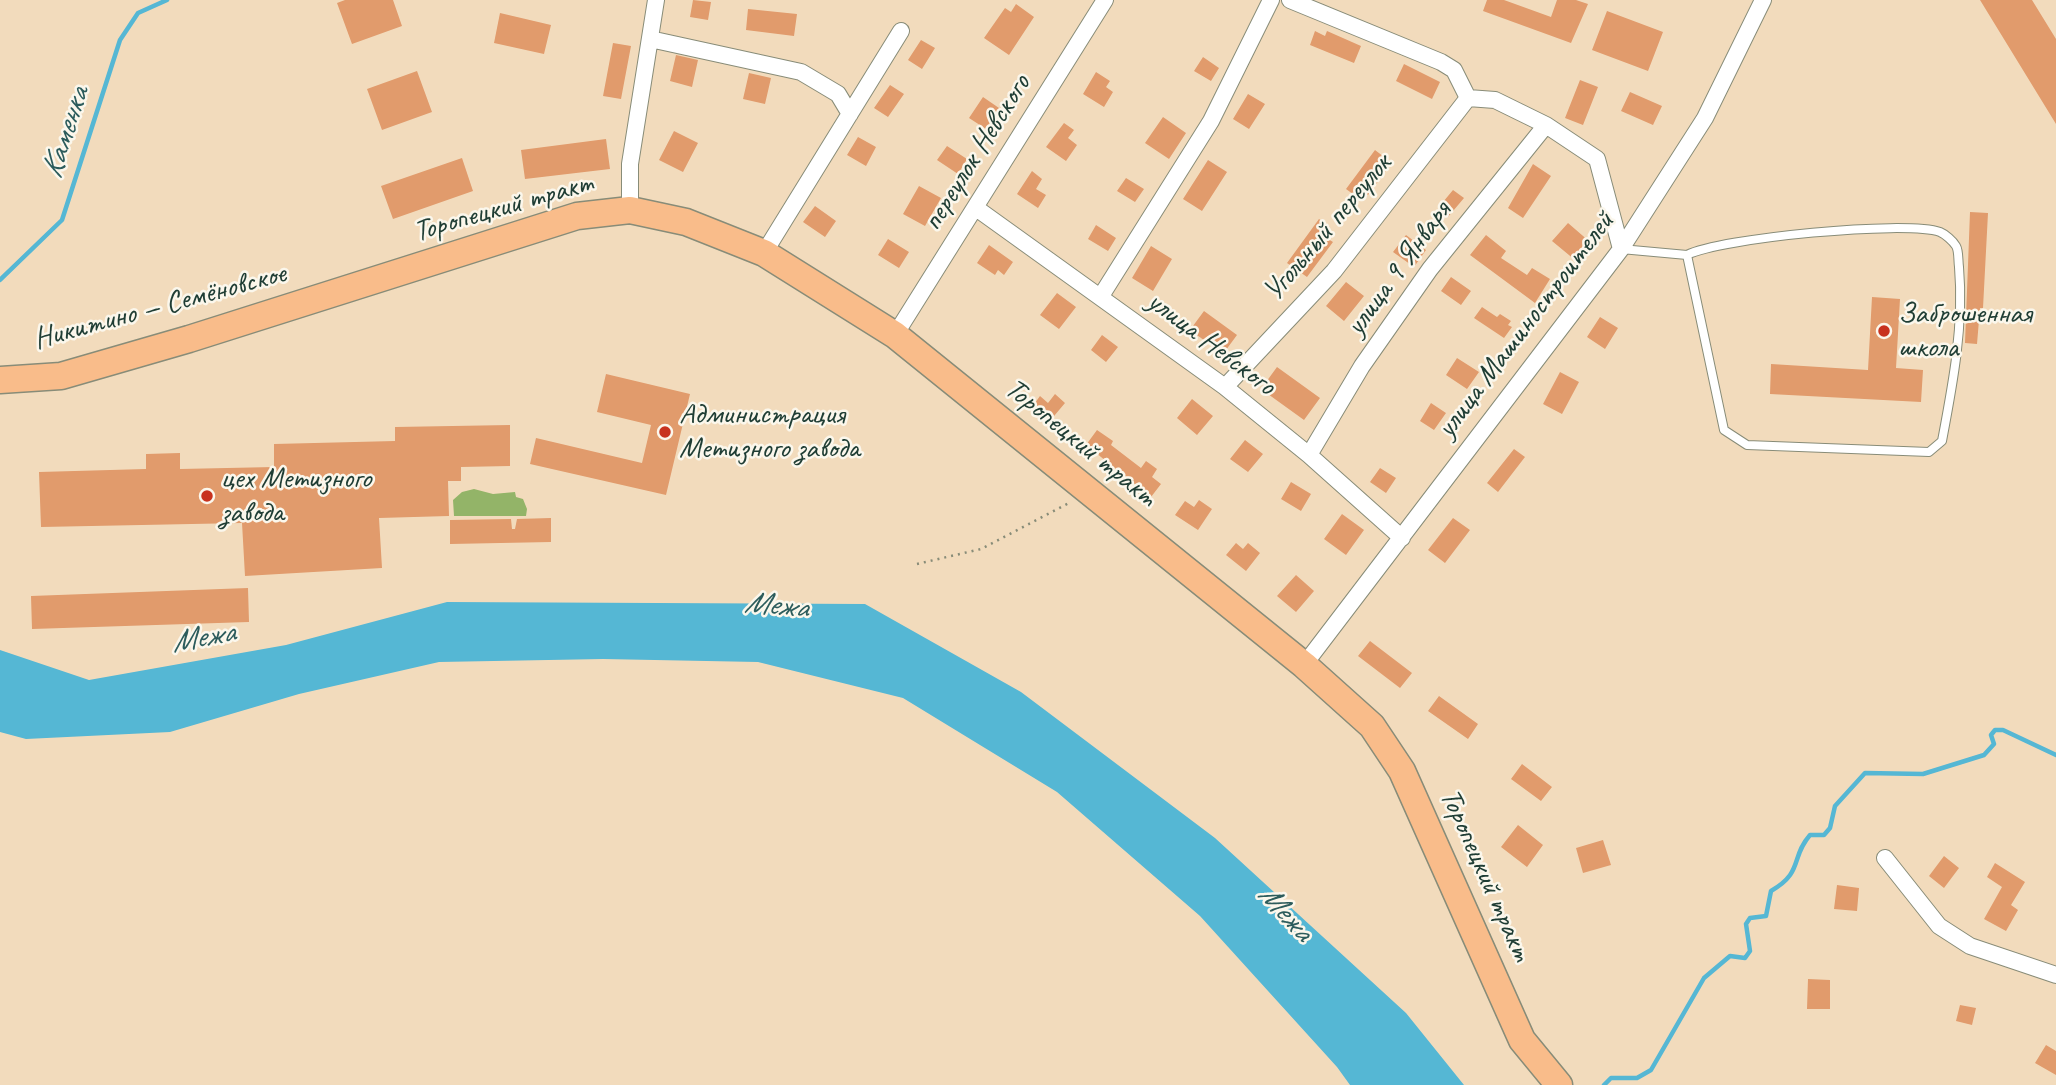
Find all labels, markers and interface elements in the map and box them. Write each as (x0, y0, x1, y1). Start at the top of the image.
street label: переулок Невского (915, 68, 1039, 238)
water label: Каменка (33, 83, 99, 183)
street label: Угольный переулок (1256, 147, 1400, 309)
street label: Торопецкий тракт (410, 165, 596, 251)
street label: улица 9 Января (1338, 195, 1460, 343)
street label: улица Машиностроителей (1429, 205, 1623, 445)
street label: Никитино — Семёновское (30, 256, 290, 358)
street label: улица Невского (1140, 284, 1282, 404)
place label: Заброшенная школа (1898, 296, 2032, 366)
marker: Заброшенная школа (1876, 323, 1892, 339)
street label: Торопецкий тракт (997, 371, 1163, 515)
place label: Администрация Метизного завода (679, 397, 860, 467)
marker: Администрация Метизного завода (657, 424, 673, 440)
place label: цех Метизного завода (221, 461, 371, 532)
marker: цех Метизного завода (199, 488, 215, 504)
water label: Межа (743, 584, 809, 628)
water label: Межа (168, 614, 238, 662)
street label: Торопецкий тракт (1431, 784, 1539, 966)
water label: Межа (1250, 877, 1320, 949)

